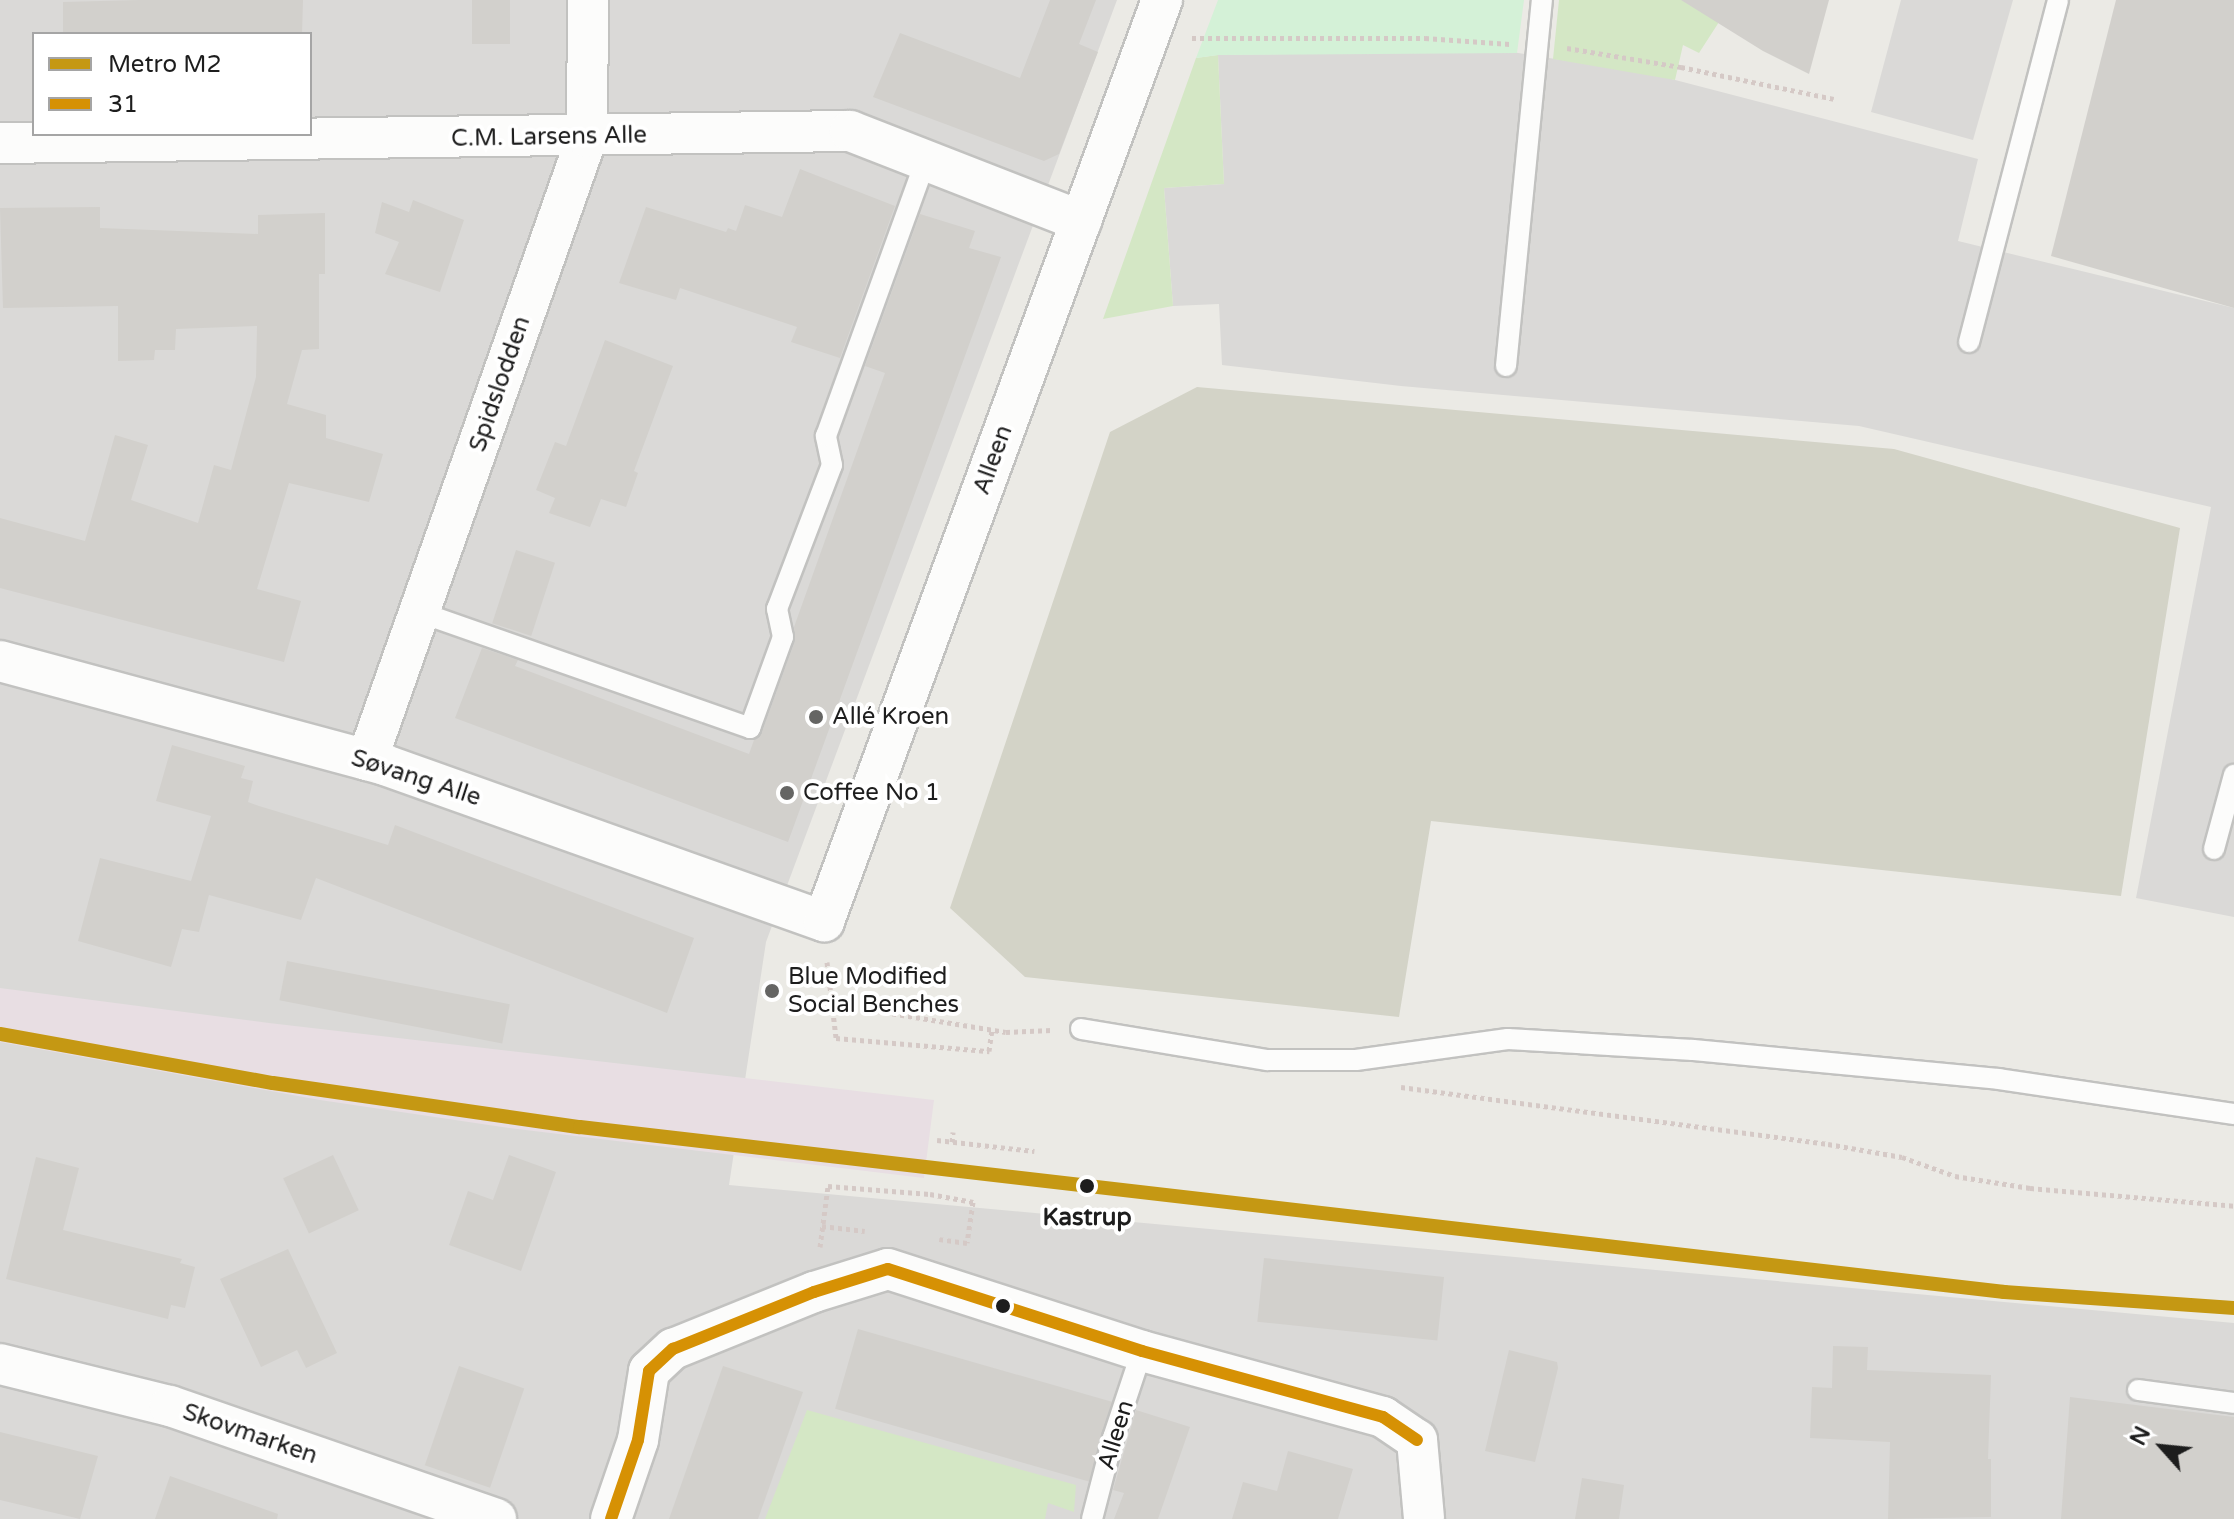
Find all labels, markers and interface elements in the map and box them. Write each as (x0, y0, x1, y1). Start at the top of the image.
legend (32, 32, 312, 136)
text: Metro M2 (108, 50, 222, 79)
text: 31 (108, 90, 138, 119)
street label: C.M. Larsens Alle (451, 121, 647, 153)
street label: Spidslodden (463, 312, 537, 456)
street label: Alleen (967, 421, 1019, 499)
place label: Allé Kroen (832, 703, 949, 731)
marker: Allé Kroen (807, 708, 825, 726)
street label: Søvang Alle (348, 744, 484, 812)
place label: Coffee No 1 (803, 779, 940, 807)
marker: Coffee No 1 (778, 784, 796, 802)
place label: Blue Modified Social Benches (788, 963, 959, 1019)
marker: Blue Modified Social Benches (763, 982, 781, 1000)
marker: Kastrup (1073, 1172, 1101, 1200)
place label: Kastrup (1042, 1204, 1132, 1232)
unlabelled marker (995, 1298, 1011, 1314)
street label: Alleen (1092, 1397, 1140, 1473)
street label: Skovmarken (179, 1398, 321, 1470)
north arrow (2122, 1407, 2202, 1487)
text: N (2125, 1422, 2156, 1450)

